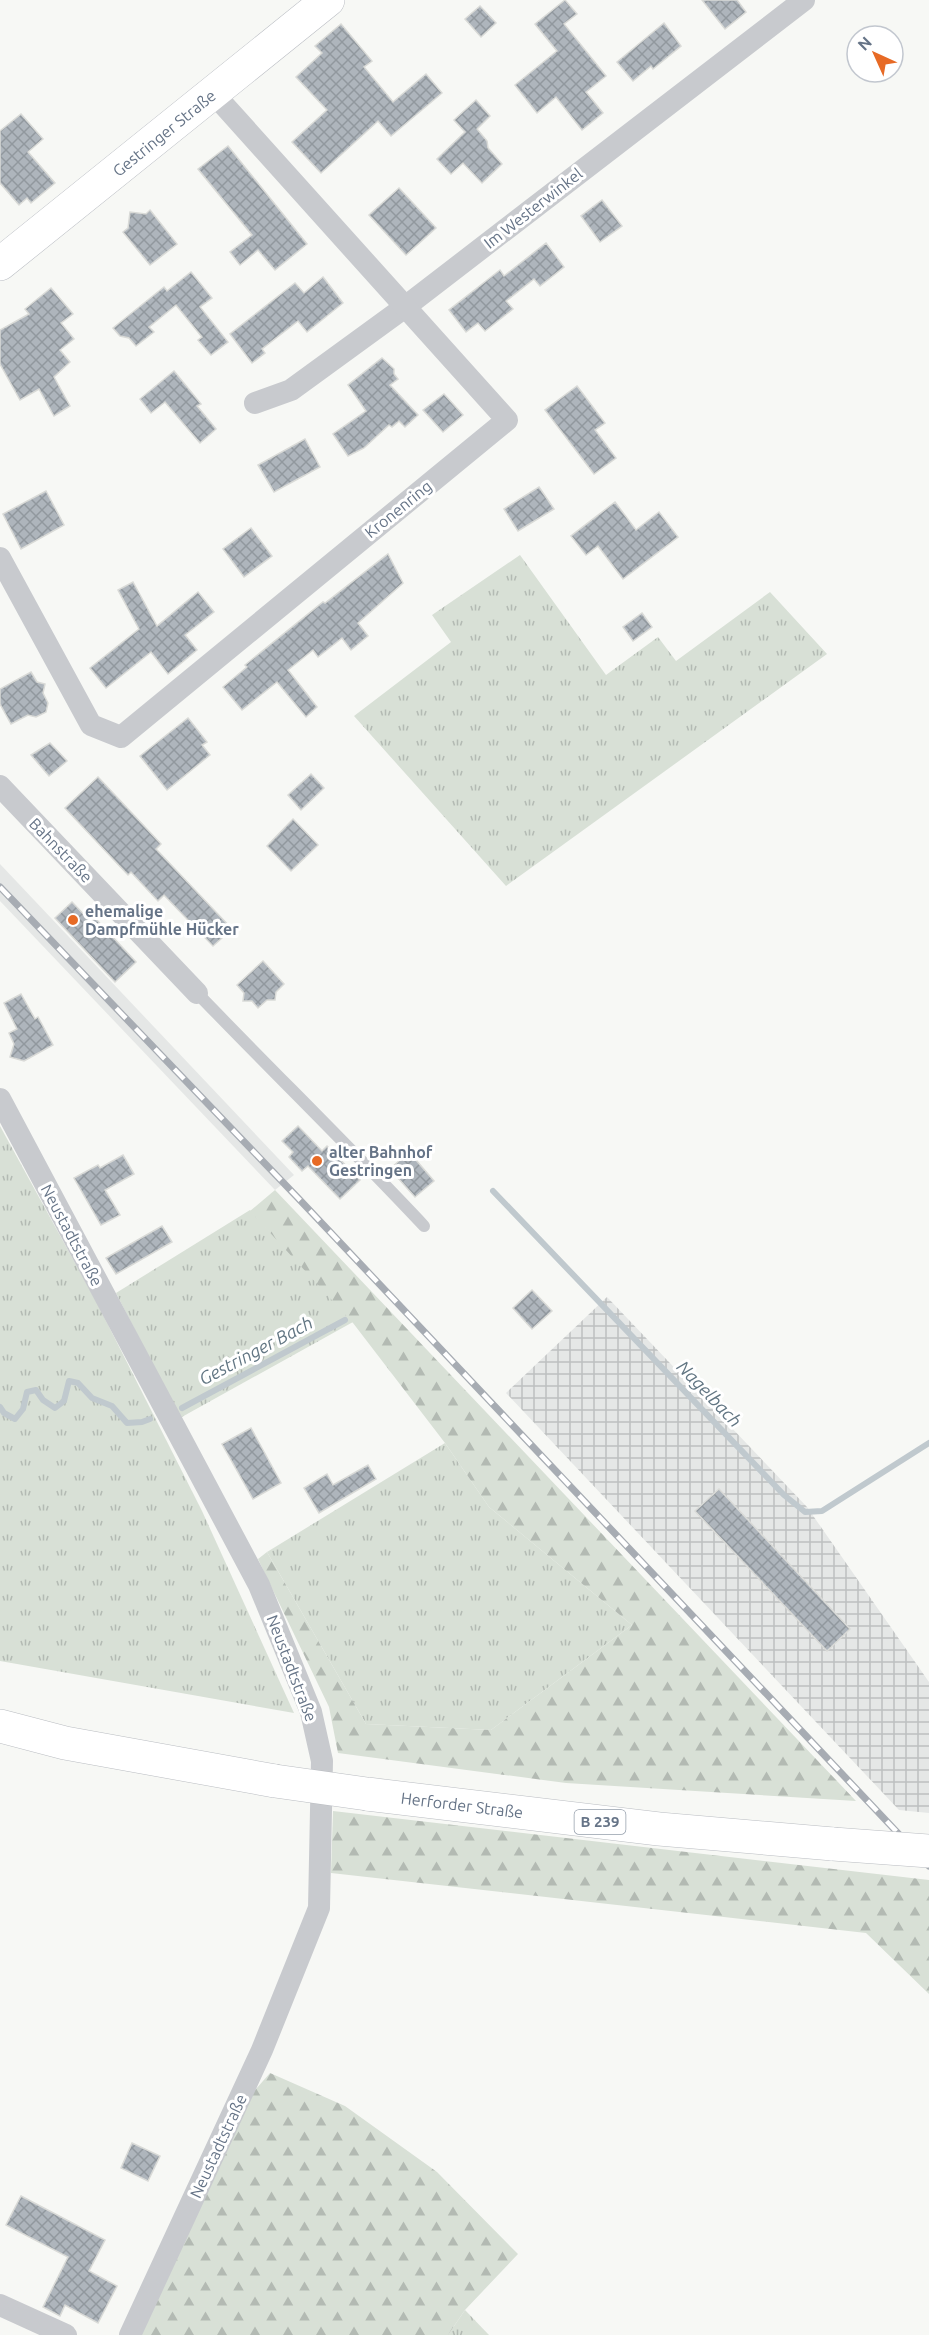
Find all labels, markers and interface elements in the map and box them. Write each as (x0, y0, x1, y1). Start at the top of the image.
north arrow (845, 24, 905, 84)
text: N (854, 33, 875, 54)
street label: Gestringer Straße (109, 86, 219, 180)
street label: Im Westerwinkel (480, 164, 586, 252)
street label: Kronenring (361, 477, 435, 541)
street label: Bahnstraße (26, 814, 96, 886)
place label: ehemalige Dampfmühle Hücker (85, 902, 239, 938)
marker: ehemalige Dampfmühle Hücker (66, 913, 80, 927)
place label: alter Bahnhof Gestringen (329, 1143, 433, 1179)
marker: alter Bahnhof Gestringen (310, 1154, 324, 1168)
street label: Neustadtstraße (38, 1181, 106, 1289)
water label: Gestringer Bach (195, 1312, 316, 1389)
water label: Nagelbach (673, 1356, 746, 1430)
street label: Neustadtstraße (263, 1612, 321, 1724)
street label: Herforder Straße (400, 1789, 524, 1821)
road number: B 239 (574, 1810, 626, 1834)
street label: Neustadtstraße (186, 2091, 250, 2201)

